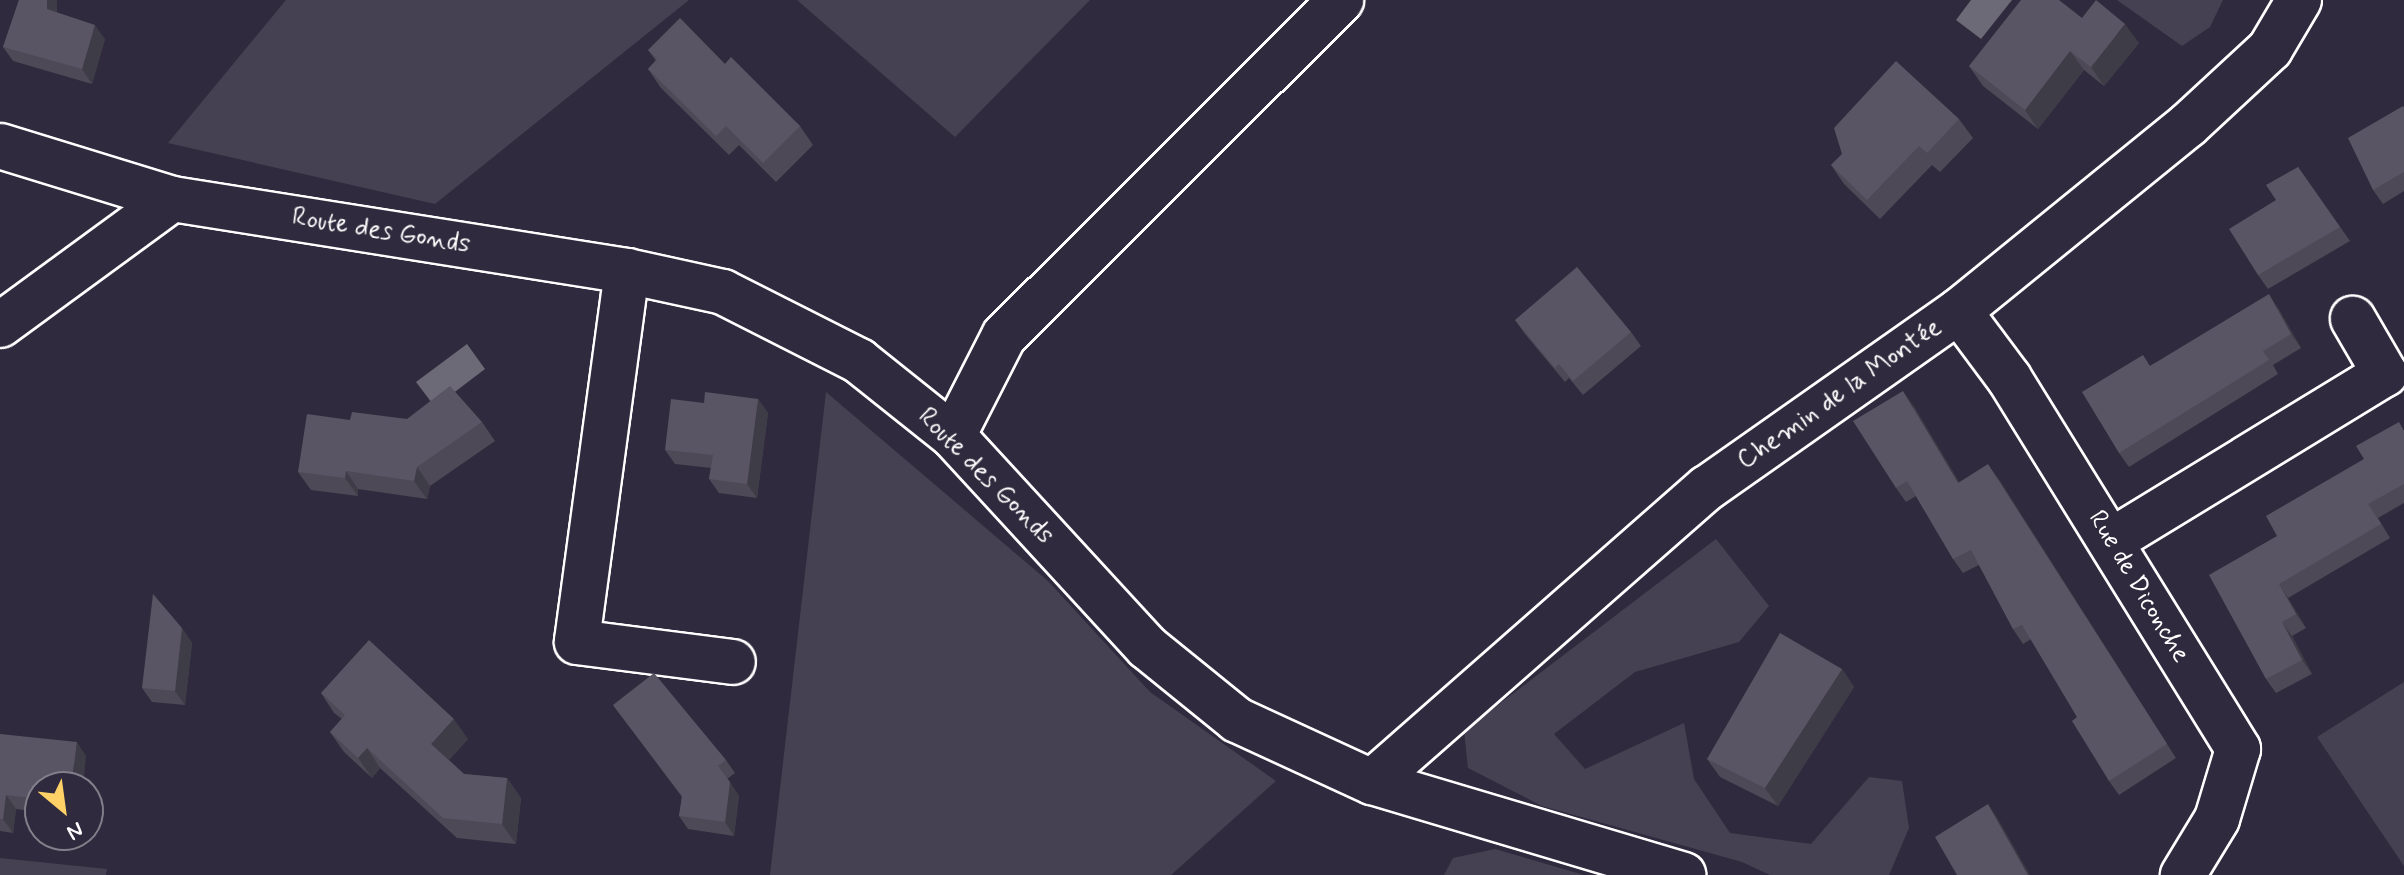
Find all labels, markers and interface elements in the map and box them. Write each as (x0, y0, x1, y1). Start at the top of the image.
street label: Route des Gonds (292, 203, 470, 261)
street label: Chemin de la Montée (1732, 313, 1948, 477)
street label: Route des Gonds (912, 404, 1058, 550)
street label: Rue de Diconche (2078, 501, 2198, 673)
north arrow (24, 771, 104, 851)
text: N (61, 814, 88, 846)

